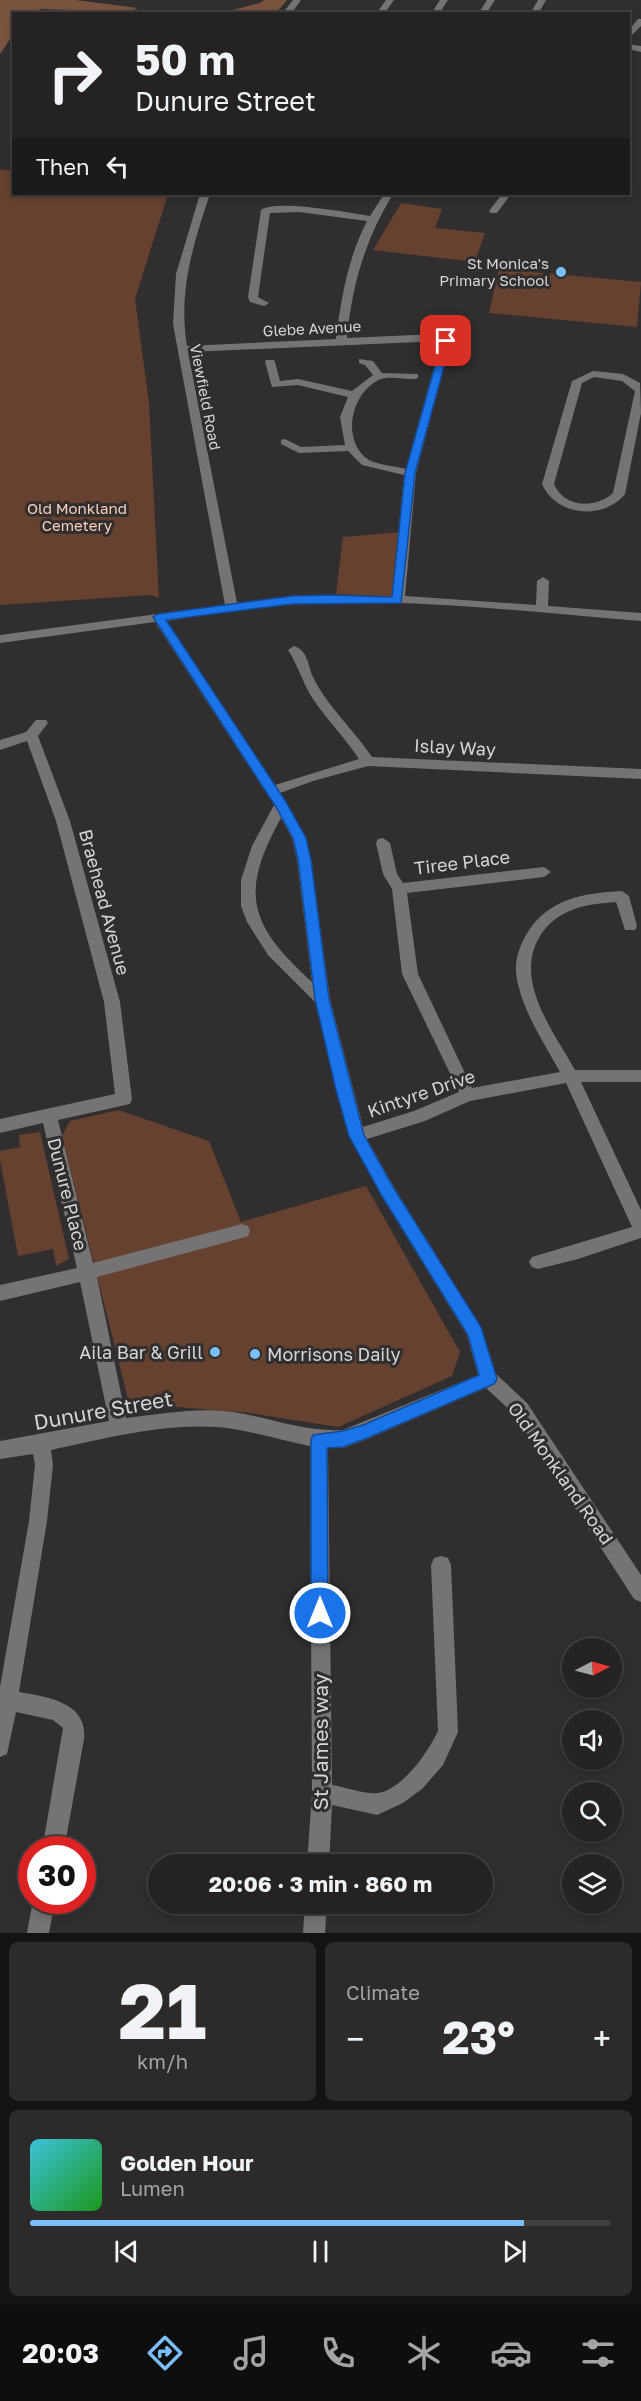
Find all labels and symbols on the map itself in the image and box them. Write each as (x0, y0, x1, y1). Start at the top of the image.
place label: St Monica's Primary School (439, 254, 549, 289)
marker: St Monica's Primary School (554, 265, 568, 279)
pin (420, 315, 471, 366)
street label: Glebe Avenue (262, 316, 362, 340)
street label: Viewfield Road (187, 342, 225, 452)
park label: Old Monkland Cemetery (27, 499, 127, 534)
street label: Islay Way (414, 734, 496, 760)
street label: Braehead Avenue (75, 827, 135, 977)
street label: Tiree Place (413, 845, 511, 879)
street label: Kintyre Drive (364, 1064, 478, 1122)
street label: Dunure Place (43, 1135, 93, 1253)
place label: Aila Bar & Grill (79, 1341, 203, 1363)
place label: Morrisons Daily (267, 1343, 401, 1365)
marker: Aila Bar & Grill (208, 1345, 222, 1359)
marker: Morrisons Daily (248, 1347, 262, 1361)
street label: Dunure Street (32, 1385, 174, 1435)
street label: Old Monkland Road (504, 1398, 618, 1548)
position arrow (288, 1581, 352, 1645)
north arrow (562, 1638, 622, 1698)
street label: St James way (307, 1673, 333, 1811)
speed limit sign: 30 (18, 1836, 96, 1914)

